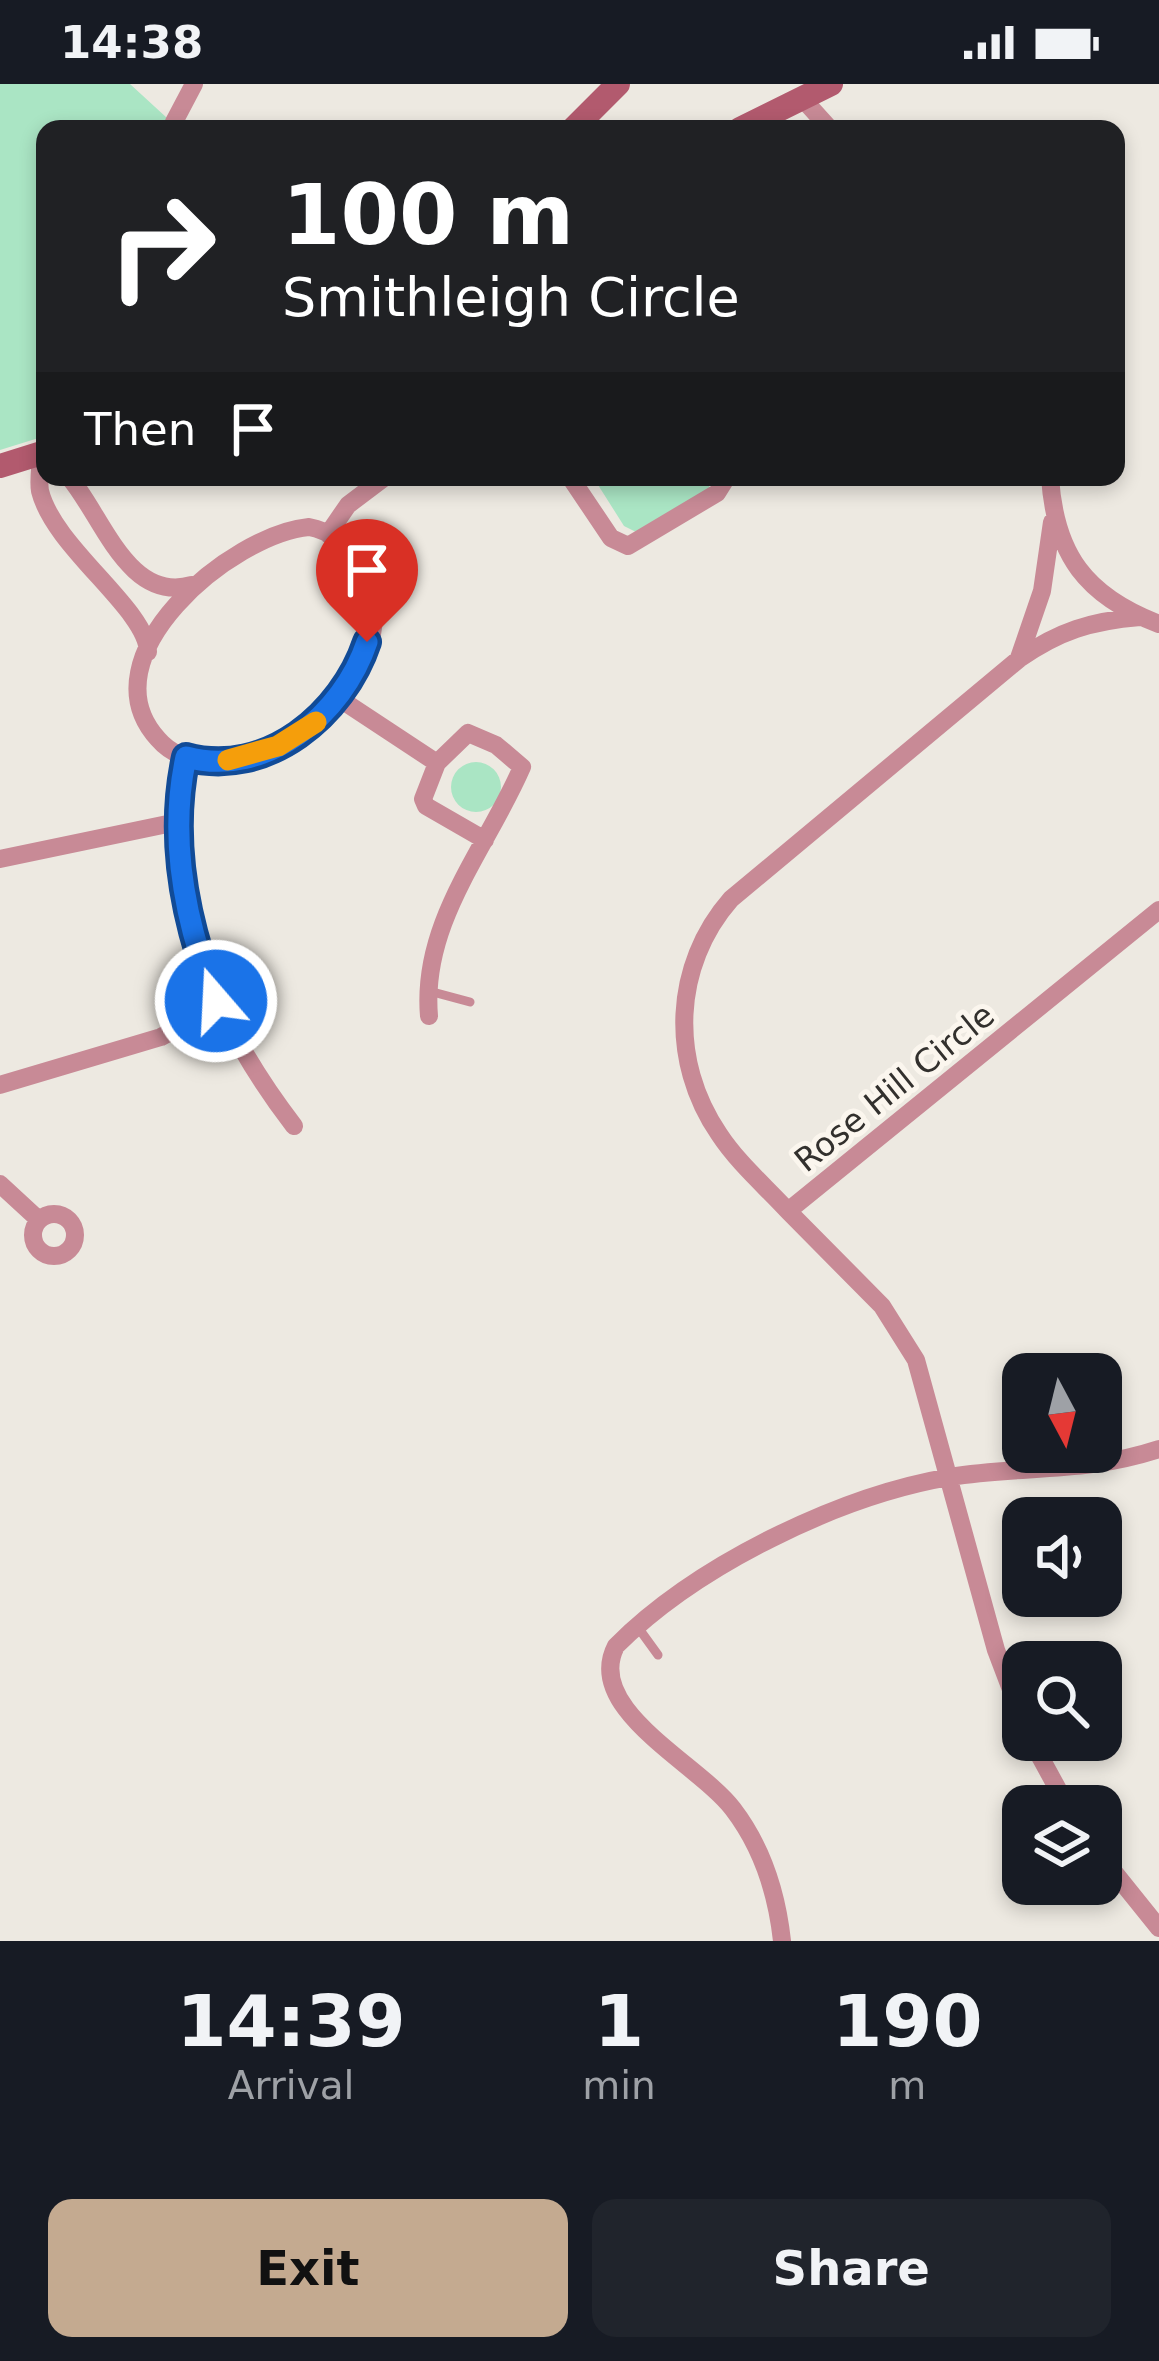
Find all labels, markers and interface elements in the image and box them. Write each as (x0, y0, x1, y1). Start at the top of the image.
text: 14:38 (60, 16, 203, 69)
text: 100 m (282, 166, 574, 264)
icon: right (84, 168, 240, 324)
text: Smithleigh Circle (282, 266, 740, 329)
icon: arrive (220, 396, 286, 462)
text: Then (84, 403, 196, 456)
pin (316, 519, 418, 642)
icon: arrive (334, 537, 400, 603)
position arrow (153, 938, 279, 1064)
street label: Rose Hill Circle (787, 995, 1002, 1180)
north arrow (1002, 1353, 1122, 1473)
map controls (1002, 1353, 1122, 1905)
button: sound (1002, 1497, 1122, 1617)
button: search (1002, 1641, 1122, 1761)
button: layers (1002, 1785, 1122, 1905)
text: 14:39 (176, 1979, 406, 2063)
text: 1 (594, 1979, 644, 2063)
text: 190 (832, 1979, 982, 2063)
text: Arrival (228, 2063, 354, 2108)
text: min (582, 2063, 656, 2108)
text: m (888, 2063, 926, 2108)
button: Exit (48, 2199, 568, 2337)
button: Share (592, 2199, 1111, 2337)

